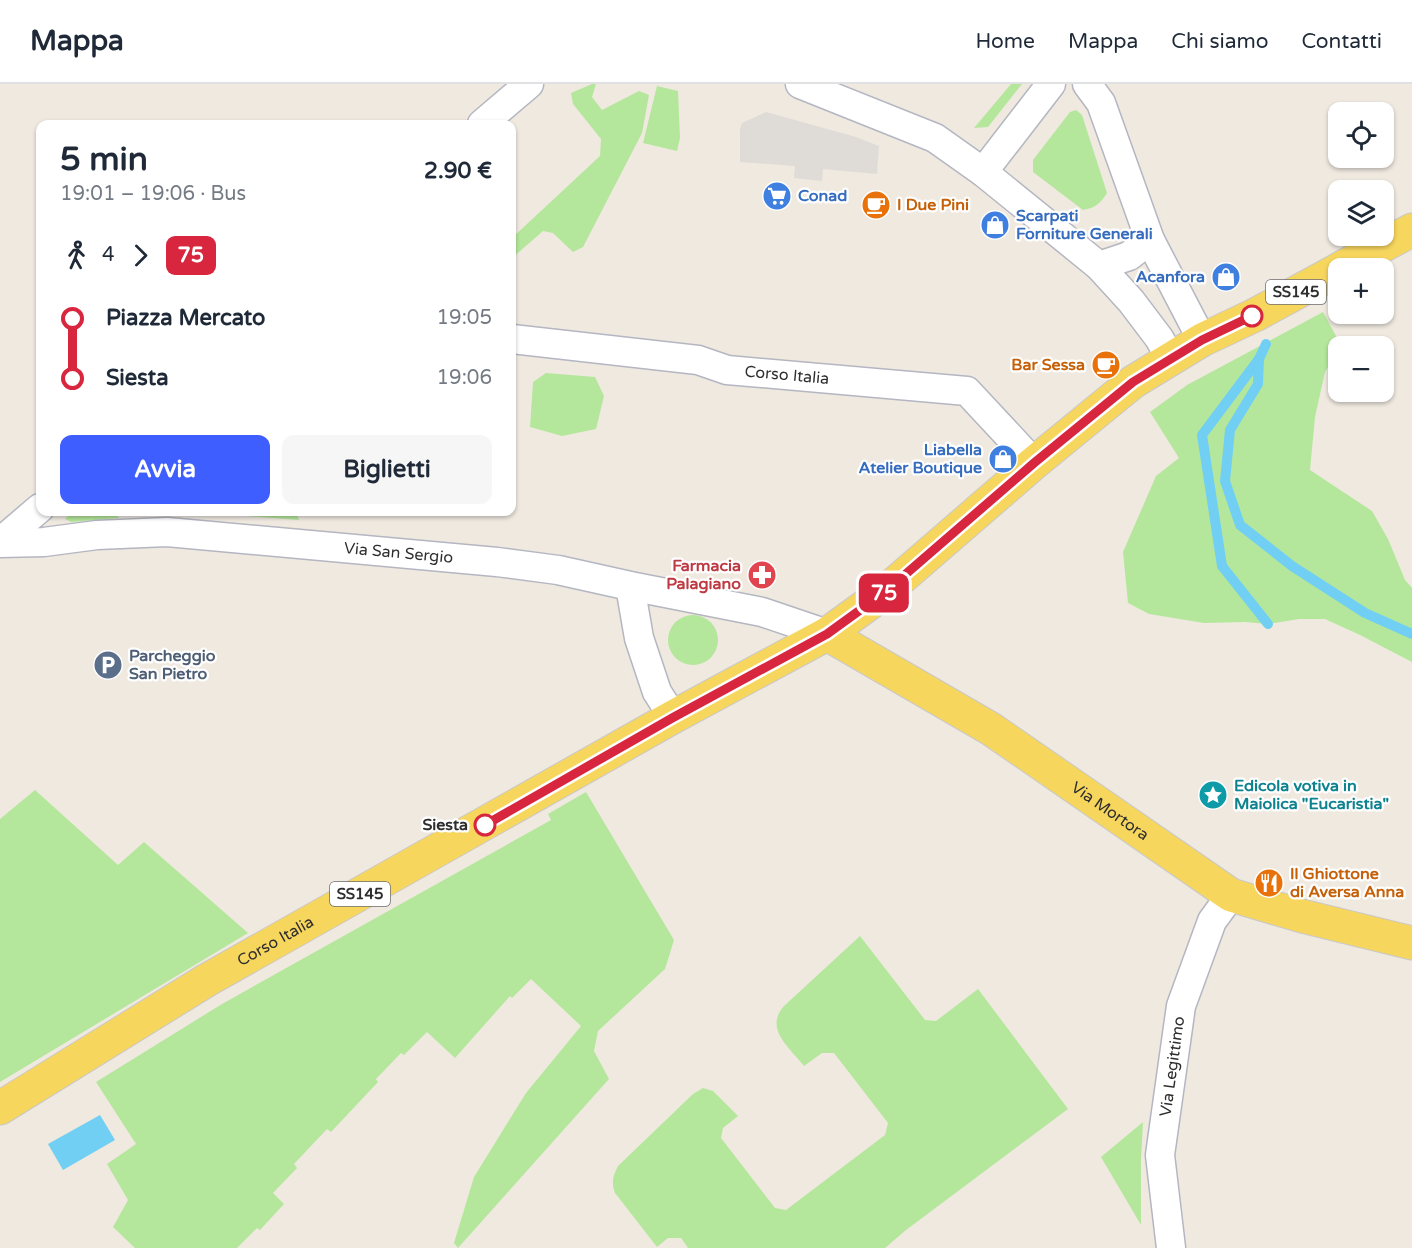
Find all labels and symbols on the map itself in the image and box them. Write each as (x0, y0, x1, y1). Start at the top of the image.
supermarket icon: Conad (761, 180, 793, 212)
place label: Conad (798, 186, 847, 206)
cafe icon: I Due Pini (860, 189, 892, 221)
place label: I Due Pini (897, 195, 969, 215)
place label: Scarpati Forniture Generali (1016, 206, 1153, 244)
shop icon: Scarpati Forniture Generali (979, 209, 1011, 241)
shop icon: Acanfora (1210, 261, 1242, 293)
place label: Acanfora (1136, 267, 1205, 287)
road number: SS145 (1266, 280, 1326, 304)
unlabelled marker (1241, 305, 1263, 327)
cafe icon: Bar Sessa (1090, 349, 1122, 381)
place label: Bar Sessa (1011, 355, 1085, 375)
street label: Corso Italia (744, 362, 830, 389)
place label: Liabella Atelier Boutique (859, 440, 982, 478)
shop icon: Liabella Atelier Boutique (987, 443, 1019, 475)
street label: Via San Sergio (343, 538, 454, 568)
place label: Farmacia Palagiano (666, 556, 741, 594)
pharmacy icon: Farmacia Palagiano (746, 559, 778, 591)
line badge: 75 (857, 574, 911, 612)
place label: Parcheggio San Pietro (129, 646, 216, 684)
parking icon: Parcheggio San Pietro (92, 649, 124, 681)
place label: Edicola votiva in Maiolica "Eucaristia" (1234, 776, 1389, 814)
street label: Via Mortora (1067, 777, 1153, 845)
place icon: Edicola votiva in Maiolica "Eucaristia" (1197, 779, 1229, 811)
marker: Siesta (474, 814, 496, 836)
place label: Siesta (423, 815, 468, 835)
place label: Il Ghiottone di Aversa Anna (1290, 864, 1404, 902)
restaurant icon: Il Ghiottone di Aversa Anna (1253, 867, 1285, 899)
road number: SS145 (330, 882, 390, 906)
street label: Corso Italia (234, 912, 317, 971)
street label: Via Legittimo (1156, 1015, 1189, 1118)

